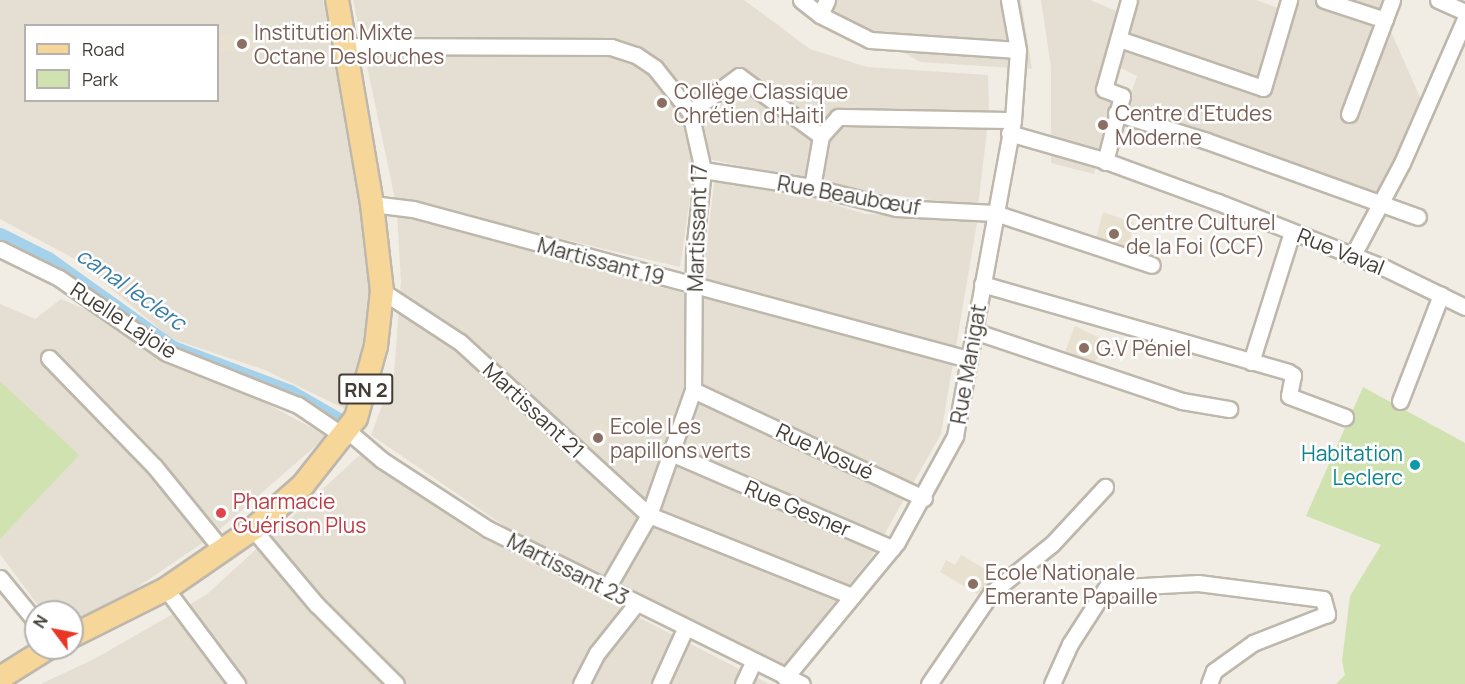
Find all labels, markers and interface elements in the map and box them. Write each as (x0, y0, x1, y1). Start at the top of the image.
place label: Institution Mixte Octane Deslouches (254, 19, 444, 69)
legend (24, 24, 219, 102)
text: Road (82, 37, 125, 61)
marker: Institution Mixte Octane Deslouches (235, 37, 249, 51)
text: Park (82, 67, 118, 91)
place label: Collège Classique Chrétien d'Haiti (674, 78, 848, 128)
marker: Collège Classique Chrétien d'Haiti (655, 96, 669, 110)
place label: Centre d'Etudes Moderne (1115, 100, 1272, 150)
marker: Centre d'Etudes Moderne (1096, 118, 1110, 132)
street label: Martissant 17 (682, 164, 712, 292)
street label: Rue Beaubœuf (775, 170, 923, 220)
place label: Centre Culturel de la Foi (CCF) (1126, 209, 1276, 259)
street label: Rue Vaval (1294, 222, 1388, 280)
marker: Centre Culturel de la Foi (CCF) (1107, 227, 1121, 241)
street label: Martissant 19 (535, 232, 667, 290)
water label: canal leclerc (71, 242, 191, 336)
street label: Ruelle Lajoie (66, 276, 182, 364)
street label: Rue Manigat (945, 302, 991, 426)
place label: G.V Péniel (1096, 335, 1191, 361)
marker: G.V Péniel (1077, 341, 1091, 355)
street label: Martissant 21 (478, 357, 590, 463)
road number: RN 2 (338, 372, 394, 406)
place label: Ecole Les papillons verts (610, 413, 751, 463)
street label: Rue Nosué (772, 417, 878, 485)
marker: Ecole Les papillons verts (591, 431, 605, 445)
place label: Habitation Leclerc (1301, 440, 1403, 490)
marker: Habitation Leclerc (1408, 458, 1422, 472)
street label: Rue Gesner (741, 474, 855, 542)
place label: Pharmacie Guérison Plus (233, 488, 366, 538)
marker: Pharmacie Guérison Plus (214, 506, 228, 520)
street label: Martissant 23 (503, 528, 633, 610)
place label: Ecole Nationale Emerante Papaille (985, 559, 1158, 609)
marker: Ecole Nationale Emerante Papaille (966, 577, 980, 591)
north arrow (24, 600, 84, 660)
text: N (28, 611, 53, 632)

